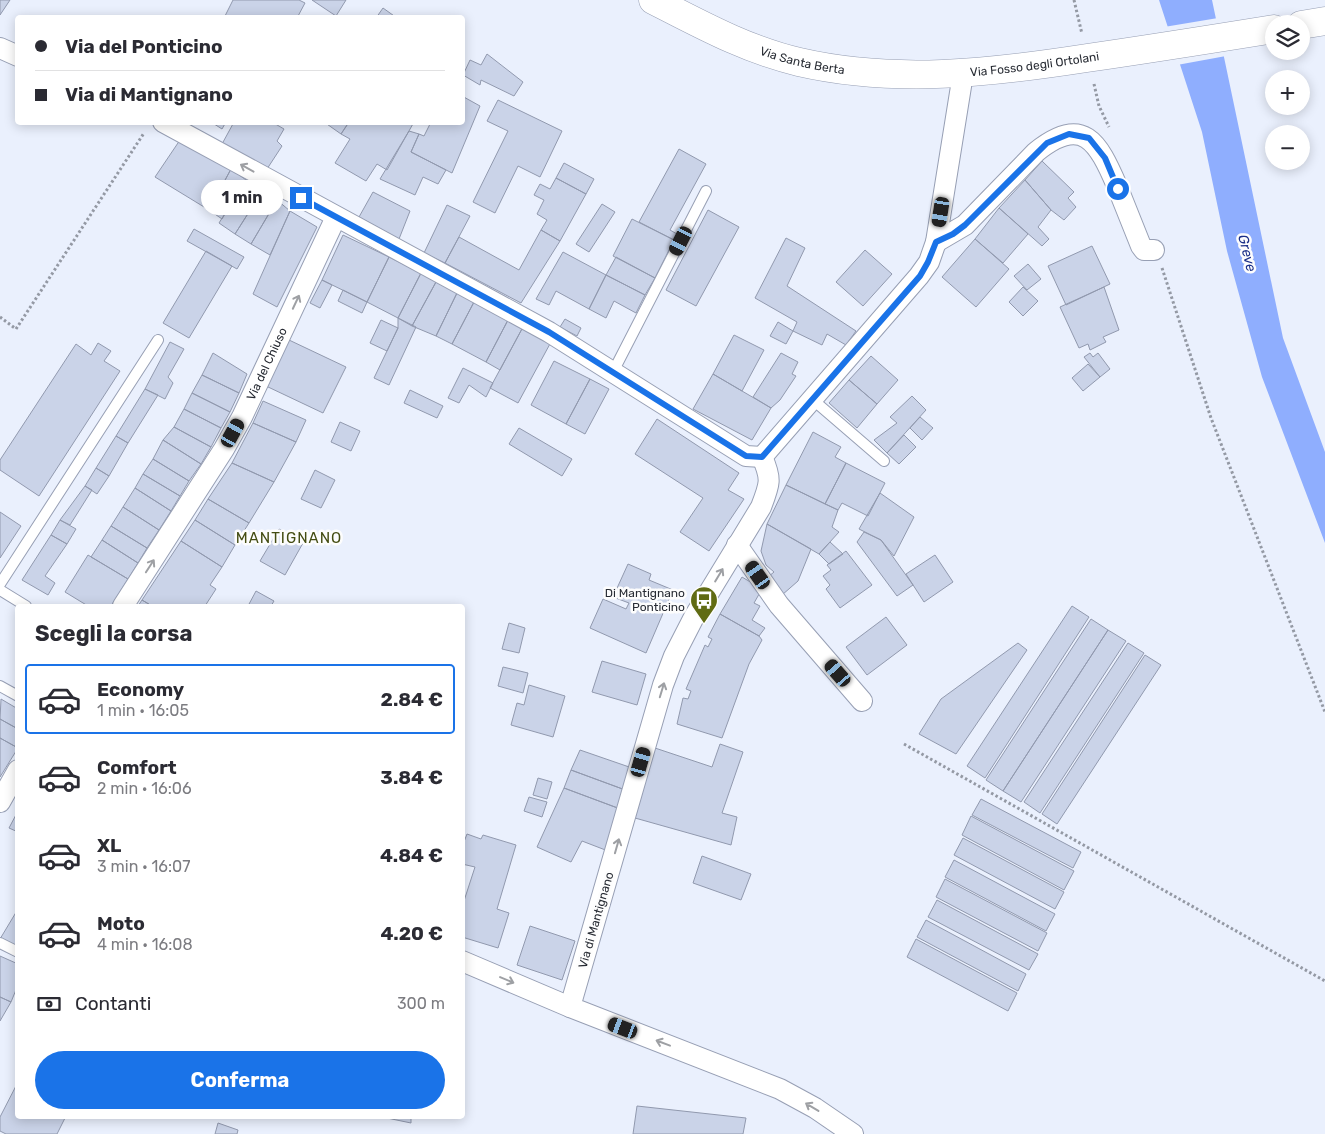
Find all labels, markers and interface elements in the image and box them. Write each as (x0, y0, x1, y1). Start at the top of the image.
map controls (1265, 15, 1310, 170)
button: layers (1265, 15, 1310, 60)
text: Via del Ponticino (65, 35, 223, 58)
street label: Via Santa Berta (758, 44, 845, 77)
street label: Via Fosso degli Ortolani (969, 49, 1100, 79)
button: + (1265, 70, 1310, 115)
text: Via di Mantignano (65, 83, 233, 106)
button: − (1265, 125, 1310, 170)
one-way arrow (240, 163, 255, 173)
route start (1107, 178, 1129, 200)
callout: 1 min (201, 180, 284, 216)
route end (290, 187, 312, 209)
text: 1 min (222, 188, 262, 207)
car (931, 196, 950, 228)
car (667, 224, 694, 258)
water label: Greve (1234, 233, 1260, 273)
one-way arrow (292, 295, 302, 310)
street label: Via del Chiuso (244, 325, 290, 402)
car (219, 416, 246, 450)
district label: MANTIGNANO (236, 529, 342, 547)
car (743, 558, 772, 592)
one-way arrow (145, 559, 155, 573)
one-way arrow (714, 569, 724, 583)
bus stop icon: Di Mantignano Ponticino (689, 585, 719, 624)
place label: Di Mantignano Ponticino (605, 586, 685, 614)
text: Scegli la corsa (35, 620, 192, 647)
car (822, 657, 853, 689)
icon: car (37, 677, 82, 722)
text: Economy (97, 678, 184, 701)
one-way arrow (658, 682, 668, 698)
text: 2.84 € (381, 688, 443, 711)
text: 1 min · 16:05 (97, 701, 189, 720)
car (629, 746, 652, 778)
icon: car (37, 755, 82, 800)
text: Comfort (97, 756, 177, 779)
text: 3.84 € (380, 766, 443, 789)
text: 2 min · 16:06 (97, 779, 192, 798)
icon: car (37, 833, 82, 878)
text: XL (97, 834, 121, 857)
one-way arrow (612, 838, 622, 854)
text: 4.84 € (380, 844, 443, 867)
text: 3 min · 16:07 (97, 857, 190, 876)
street label: Via di Mantignano (576, 870, 616, 970)
icon: car (37, 911, 82, 956)
text: Moto (97, 912, 145, 935)
text: 4.20 € (381, 922, 443, 945)
text: 4 min · 16:08 (97, 935, 193, 954)
one-way arrow (499, 976, 514, 986)
icon: cash (35, 990, 63, 1018)
text: Contanti (75, 992, 151, 1015)
text: 300 m (397, 994, 445, 1013)
car (606, 1016, 639, 1040)
one-way arrow (656, 1038, 671, 1048)
button: Conferma (35, 1051, 445, 1109)
one-way arrow (806, 1102, 820, 1112)

